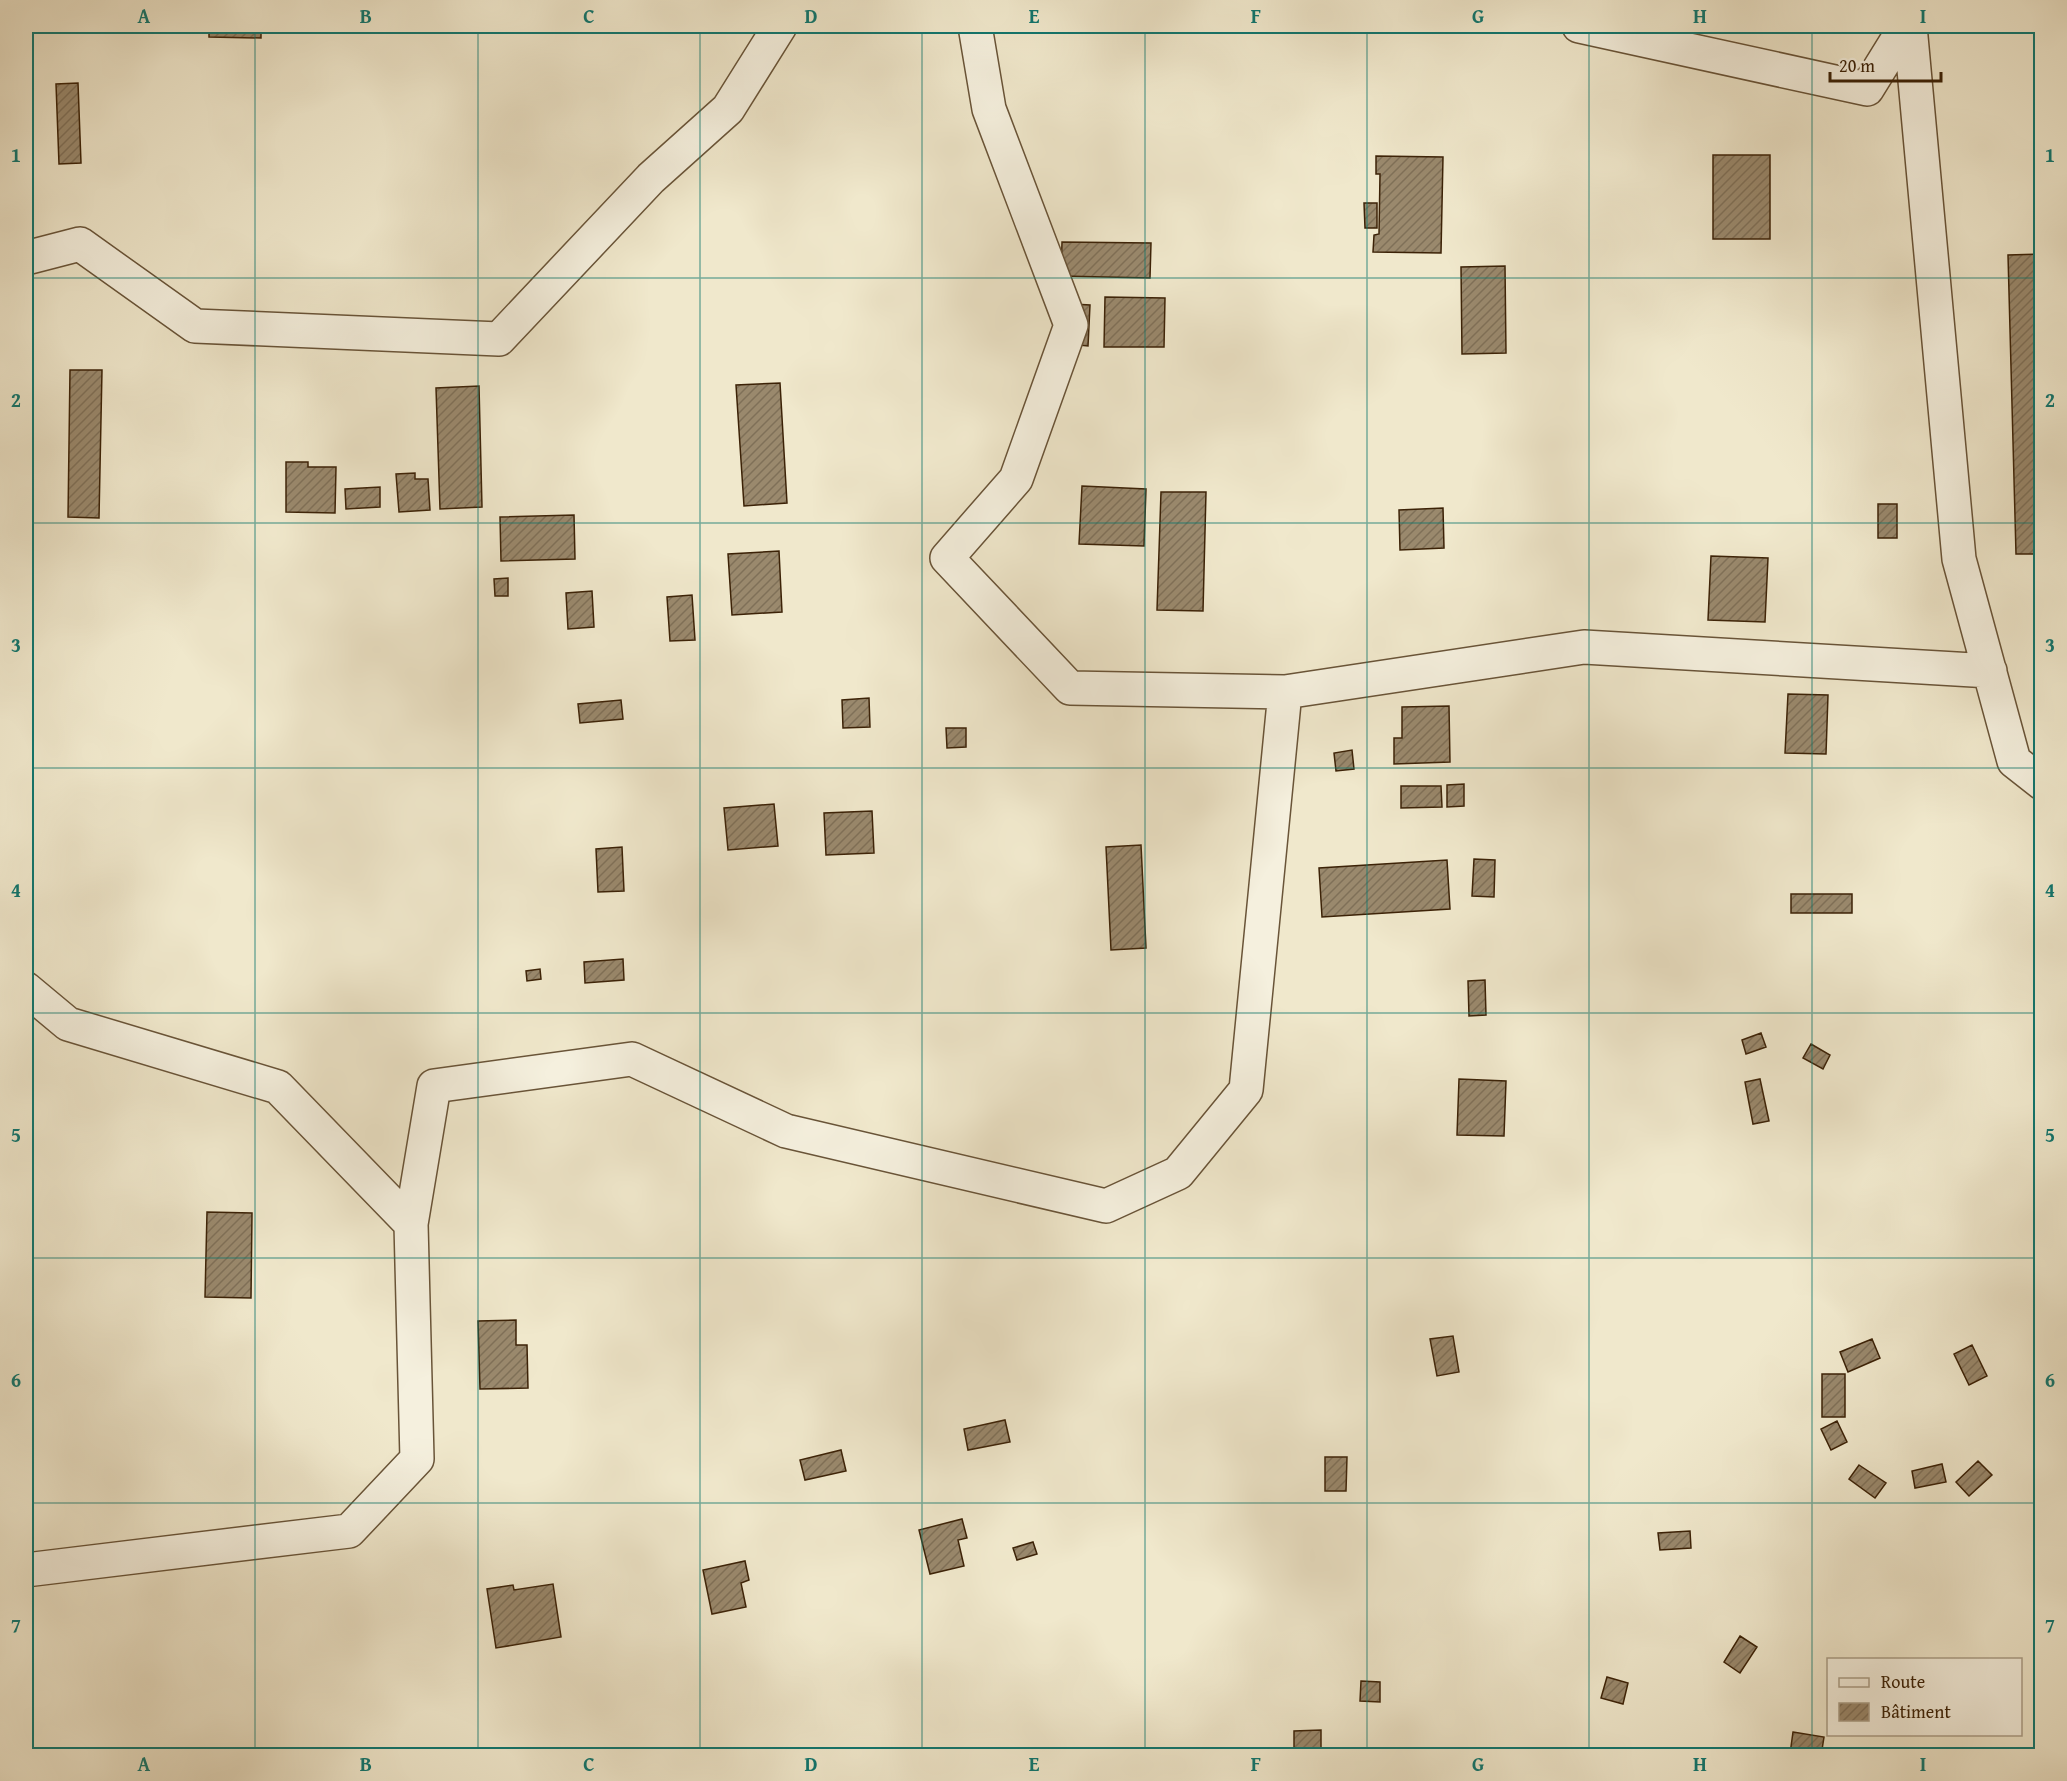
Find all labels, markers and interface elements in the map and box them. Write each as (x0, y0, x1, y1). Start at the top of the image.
text: A (138, 1, 151, 30)
text: B (360, 1, 372, 30)
text: C (583, 1, 595, 30)
text: D (804, 1, 818, 30)
text: E (1029, 1, 1040, 30)
text: F (1251, 1, 1261, 30)
text: G (1472, 1, 1484, 30)
text: H (1693, 1, 1707, 30)
text: I (1920, 1, 1926, 30)
scale bar (1830, 45, 1941, 83)
text: 20 m (1839, 52, 1875, 79)
text: 1 (11, 140, 21, 169)
text: 1 (2045, 140, 2055, 169)
text: 2 (11, 385, 21, 414)
text: 2 (2045, 385, 2055, 414)
text: 3 (11, 630, 21, 659)
text: 3 (2045, 630, 2055, 659)
text: 4 (11, 875, 21, 904)
text: 4 (2045, 875, 2055, 904)
text: 5 (11, 1120, 21, 1149)
text: 5 (2045, 1120, 2055, 1149)
text: 6 (11, 1365, 21, 1394)
text: 6 (2045, 1365, 2055, 1394)
text: 7 (11, 1610, 21, 1639)
text: 7 (2045, 1610, 2055, 1639)
legend (1827, 1658, 2022, 1736)
text: Route (1881, 1668, 1925, 1695)
text: Bâtiment (1881, 1698, 1951, 1725)
text: A (138, 1749, 151, 1778)
text: B (360, 1749, 372, 1778)
text: C (583, 1749, 595, 1778)
text: D (804, 1749, 818, 1778)
text: E (1029, 1749, 1040, 1778)
text: F (1251, 1749, 1261, 1778)
text: G (1472, 1749, 1484, 1778)
text: H (1693, 1749, 1707, 1778)
text: I (1920, 1749, 1926, 1778)

